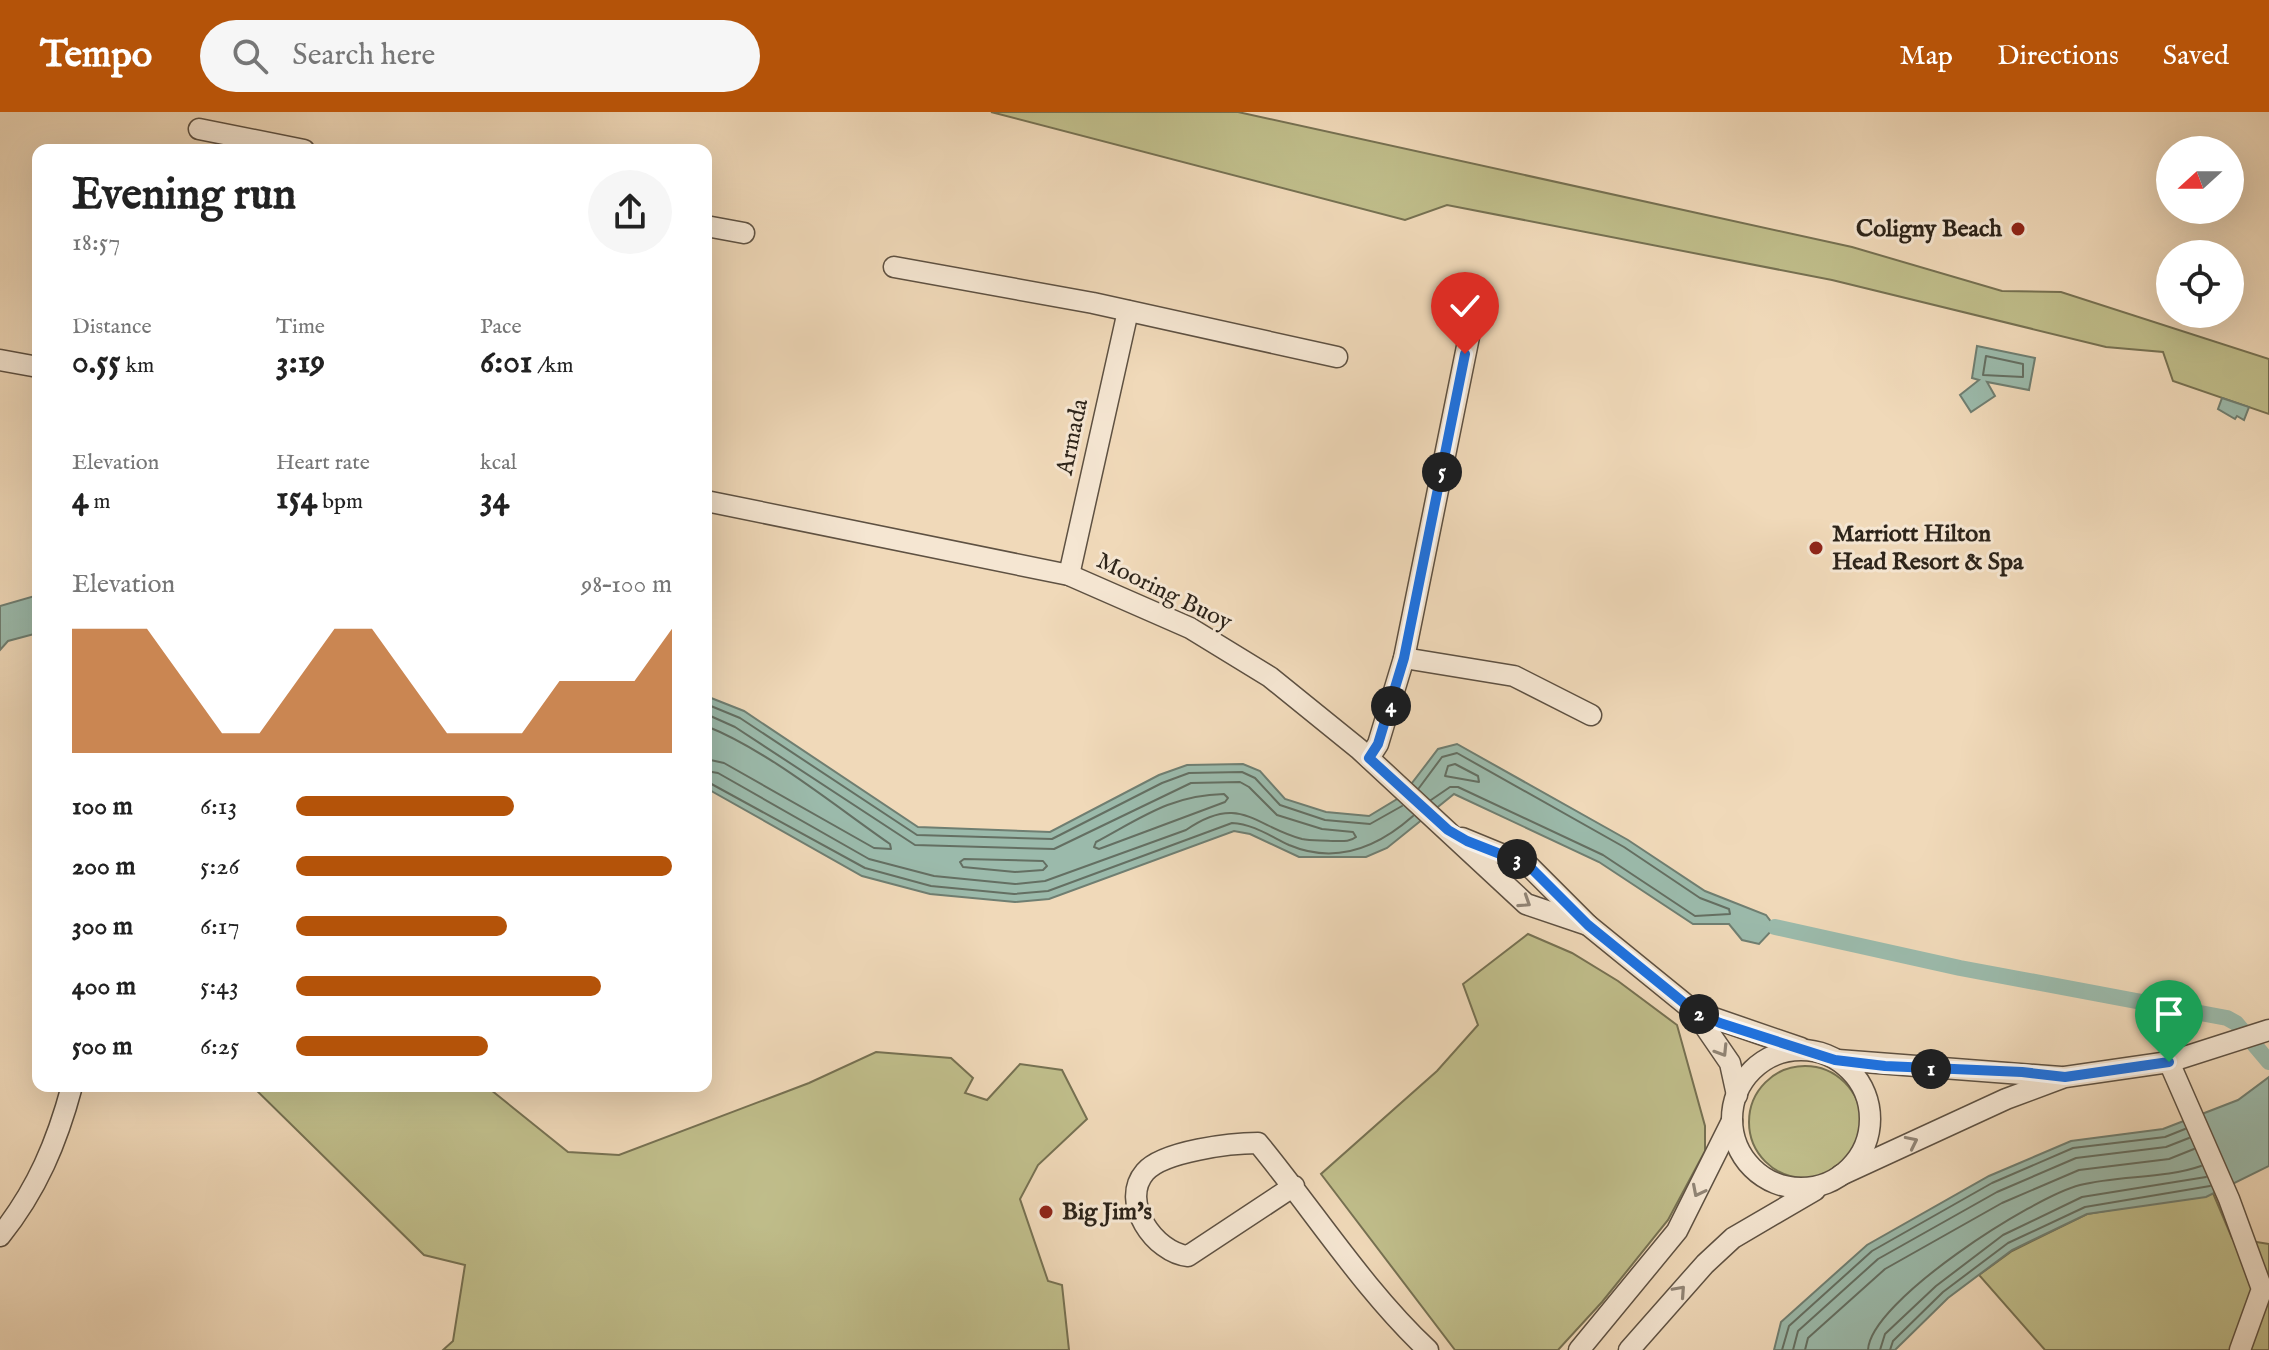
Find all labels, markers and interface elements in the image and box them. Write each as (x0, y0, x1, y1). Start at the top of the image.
search box (200, 20, 760, 92)
text: Tempo (40, 32, 152, 80)
icon: search (228, 34, 272, 78)
text: Search here (292, 37, 435, 75)
text: Map (1899, 39, 1953, 74)
text: Directions (1997, 39, 2119, 74)
text: Saved (2163, 39, 2229, 74)
north arrow (2156, 136, 2244, 224)
map controls (2156, 136, 2244, 328)
text: Evening run (72, 168, 296, 224)
button: share (588, 170, 672, 254)
place label: Coligny Beach (1856, 214, 2002, 245)
marker: Coligny Beach (2009, 220, 2027, 238)
text: 18:57 (72, 226, 120, 259)
button: locate (2156, 240, 2244, 328)
pin (1431, 272, 1499, 354)
icon: check (1443, 284, 1487, 328)
text: Distance (72, 313, 152, 341)
text: Time (276, 313, 325, 341)
text: Pace (480, 313, 522, 341)
text: 0.55 (72, 341, 121, 384)
text: 3:19 (276, 341, 325, 384)
text: 6:01 (480, 341, 532, 384)
text: km (121, 352, 154, 380)
text: /km (532, 352, 574, 380)
street label: Armada (1050, 395, 1096, 479)
text: Elevation (72, 449, 159, 477)
text: Heart rate (276, 449, 370, 477)
text: kcal (480, 449, 517, 477)
pin: 5 (1422, 452, 1462, 492)
text: 5 (1438, 458, 1446, 486)
text: 4 (72, 477, 89, 520)
text: 154 (276, 477, 318, 520)
text: 34 (480, 477, 509, 520)
text: m (89, 488, 110, 516)
text: bpm (318, 488, 363, 516)
place label: Marriott Hilton Head Resort & Spa (1832, 519, 2024, 578)
marker: Marriott Hilton Head Resort & Spa (1807, 539, 1825, 557)
street label: Mooring Buoy (1091, 546, 1237, 638)
text: Elevation (72, 568, 175, 601)
text: 98–100 m (581, 568, 672, 601)
pin: 4 (1371, 686, 1411, 726)
text: 4 (1386, 692, 1396, 720)
text: 100 m (72, 790, 133, 823)
text: 6:13 (200, 790, 237, 823)
pin: 3 (1497, 839, 1537, 879)
text: 3 (1513, 845, 1521, 873)
text: 200 m (72, 850, 136, 883)
text: 5:26 (200, 850, 239, 883)
one-way arrow (1517, 892, 1531, 907)
text: 300 m (72, 910, 133, 943)
text: 6:17 (200, 910, 240, 943)
text: 400 m (72, 970, 136, 1003)
text: 5:43 (200, 970, 239, 1003)
pin (2135, 980, 2203, 1062)
icon: arrive (2147, 992, 2191, 1036)
pin: 2 (1679, 994, 1719, 1034)
text: 2 (1694, 1000, 1704, 1028)
text: 500 m (72, 1030, 133, 1063)
text: 6:25 (200, 1030, 239, 1063)
one-way arrow (1713, 1042, 1728, 1057)
pin: 1 (1911, 1049, 1951, 1089)
text: 1 (1927, 1055, 1935, 1083)
one-way arrow (1904, 1136, 1918, 1152)
one-way arrow (1693, 1183, 1708, 1198)
place label: Big Jim's (1062, 1197, 1153, 1228)
marker: Big Jim's (1037, 1203, 1055, 1221)
one-way arrow (1670, 1286, 1685, 1300)

